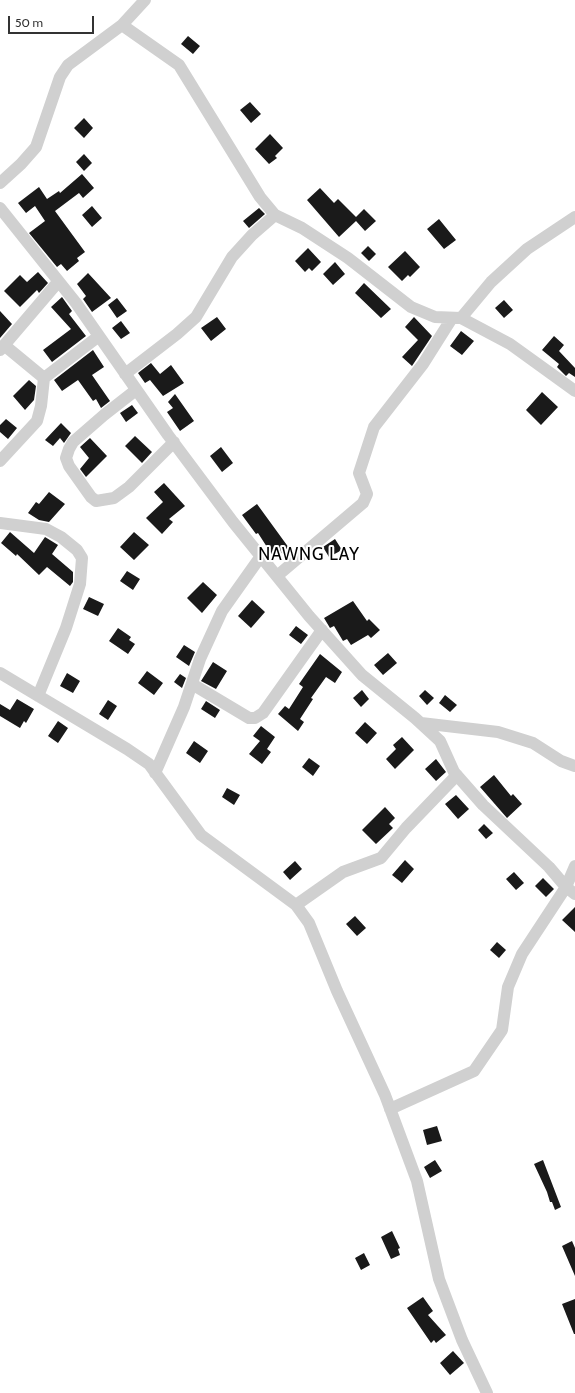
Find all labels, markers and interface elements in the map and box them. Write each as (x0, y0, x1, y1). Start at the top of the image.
scale bar (10, 8, 96, 34)
text: 50 m (15, 15, 43, 30)
district label: NAWNG LAY (258, 545, 360, 565)

